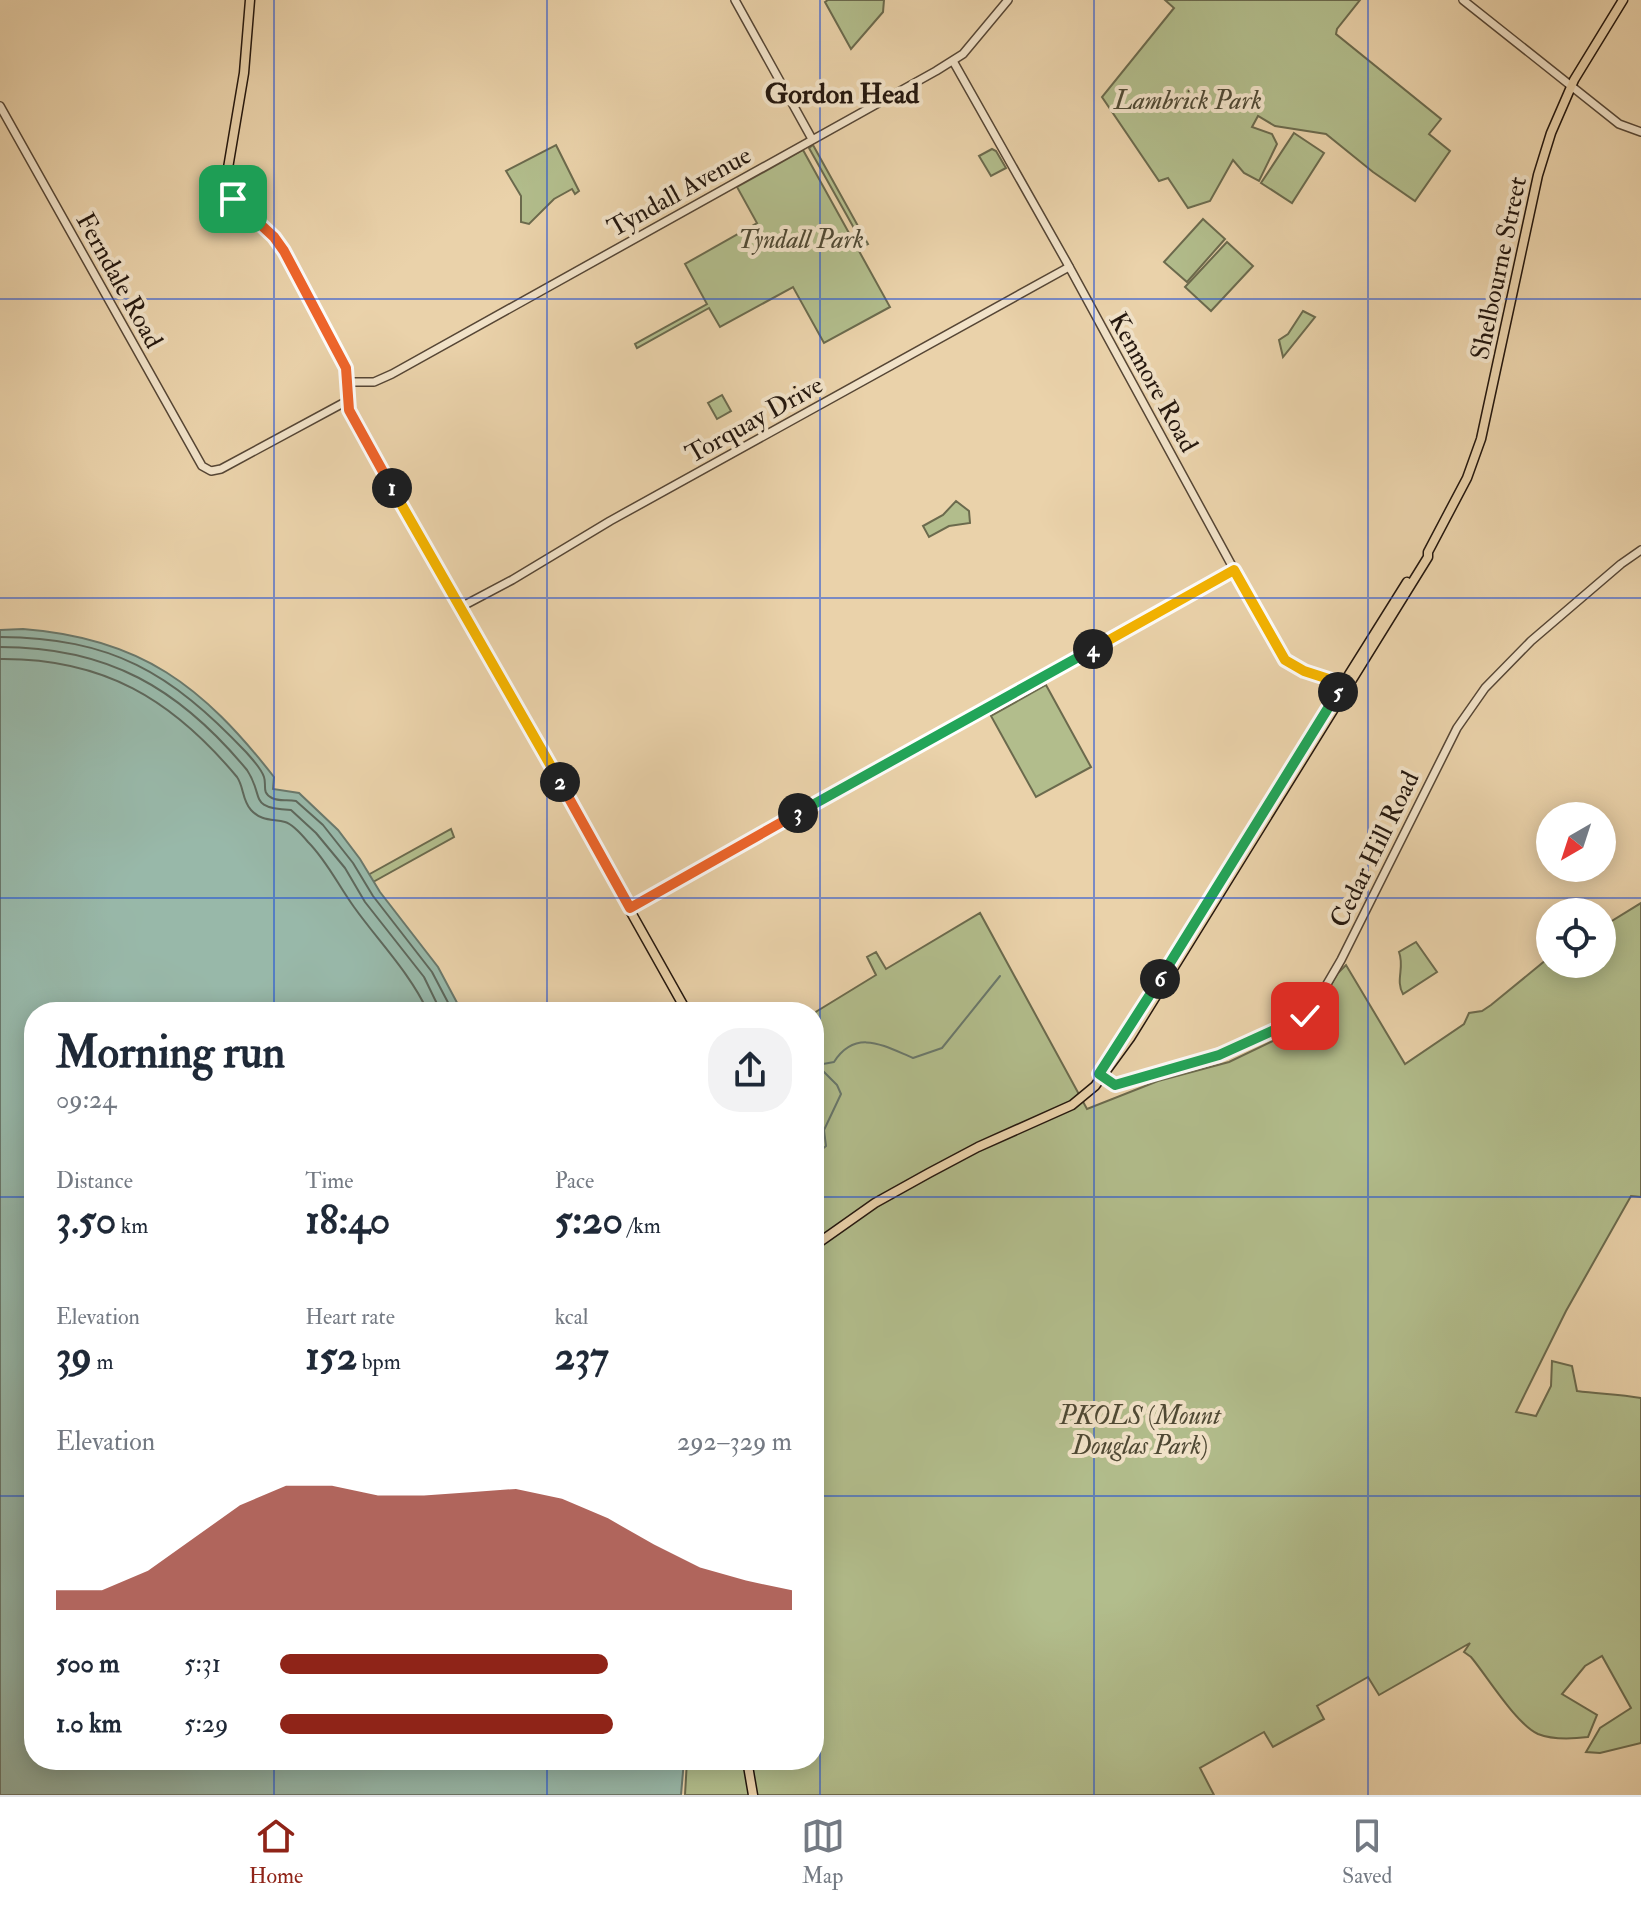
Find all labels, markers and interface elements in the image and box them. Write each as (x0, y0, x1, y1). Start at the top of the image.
district label: Gordon Head (765, 77, 919, 112)
park label: Lambrick Park (1113, 85, 1262, 117)
street label: Tyndall Avenue (602, 139, 757, 244)
pin (199, 165, 267, 233)
street label: Shelbourne Street (1464, 174, 1534, 363)
icon: arrive (211, 177, 255, 221)
street label: Ferndale Road (69, 207, 170, 354)
park label: Tyndall Park (738, 224, 864, 256)
street label: Kenmore Road (1102, 307, 1205, 458)
street label: Torquay Drive (680, 369, 829, 471)
pin: 1 (372, 468, 412, 508)
text: 1 (388, 474, 396, 502)
pin: 4 (1073, 629, 1113, 669)
text: 4 (1087, 635, 1099, 663)
pin: 5 (1318, 672, 1358, 712)
text: 5 (1333, 678, 1343, 706)
pin: 2 (540, 762, 580, 802)
street label: Cedar Hill Road (1323, 766, 1427, 933)
text: 2 (554, 768, 566, 796)
pin: 3 (778, 793, 818, 833)
text: 3 (794, 799, 802, 827)
north arrow (1536, 802, 1616, 882)
map controls (1536, 802, 1616, 978)
button: locate (1536, 898, 1616, 978)
pin: 6 (1140, 959, 1180, 999)
text: 6 (1154, 965, 1166, 993)
pin (1271, 982, 1339, 1050)
icon: check (1283, 994, 1327, 1038)
text: Morning run (56, 1026, 285, 1081)
button: share (708, 1028, 792, 1112)
text: 09:24 (56, 1084, 116, 1116)
text: Distance (56, 1167, 133, 1195)
text: Time (305, 1167, 353, 1195)
text: Pace (555, 1167, 594, 1195)
text: 3.50 (56, 1195, 116, 1246)
text: 18:40 (305, 1195, 390, 1246)
text: 5:20 (555, 1195, 623, 1246)
text: km (116, 1212, 148, 1240)
text: /km (623, 1212, 661, 1240)
text: Elevation (56, 1303, 140, 1331)
text: Heart rate (305, 1303, 395, 1331)
text: kcal (555, 1303, 588, 1331)
text: 39 (56, 1331, 92, 1382)
text: 152 (305, 1331, 357, 1382)
text: 237 (555, 1331, 609, 1382)
text: m (92, 1348, 114, 1376)
text: bpm (357, 1348, 401, 1376)
park label: PKOLS (Mount Douglas Park) (1058, 1400, 1222, 1462)
text: Elevation (56, 1426, 155, 1458)
text: 292–329 m (677, 1426, 792, 1458)
text: 500 m (56, 1648, 120, 1680)
text: 5:31 (184, 1648, 221, 1680)
text: 1.0 km (56, 1708, 122, 1740)
text: 5:29 (184, 1708, 228, 1740)
tab: Home (249, 1814, 303, 1890)
tab: Map (801, 1814, 845, 1890)
tab: Saved (1342, 1814, 1392, 1890)

